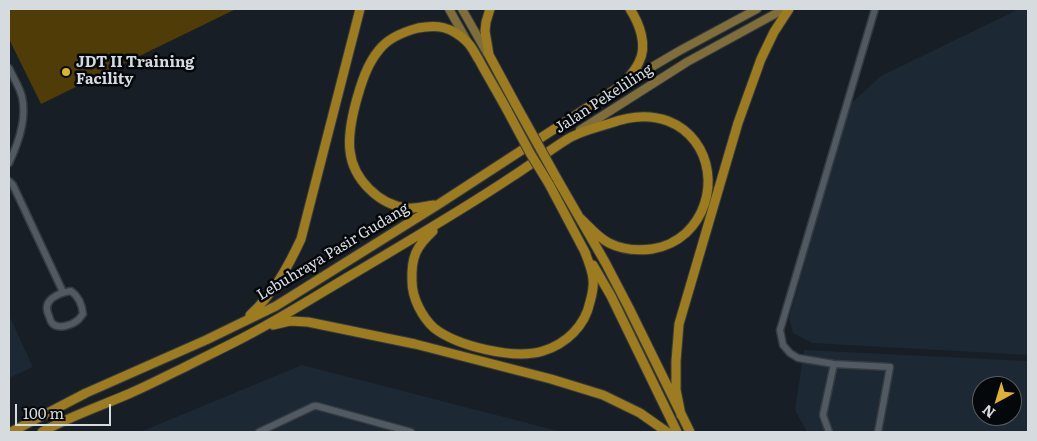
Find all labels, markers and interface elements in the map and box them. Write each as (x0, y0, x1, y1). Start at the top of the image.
place label: JDT II Training Facility (76, 54, 194, 89)
street label: Jalan Pekeliling (552, 61, 656, 137)
marker: JDT II Training Facility (60, 66, 72, 78)
street label: Lebuhraya Pasir Gudang (254, 199, 412, 305)
north arrow (972, 376, 1022, 426)
scale bar (18, 394, 114, 426)
text: N (977, 400, 999, 423)
text: 100 m (23, 401, 64, 424)

